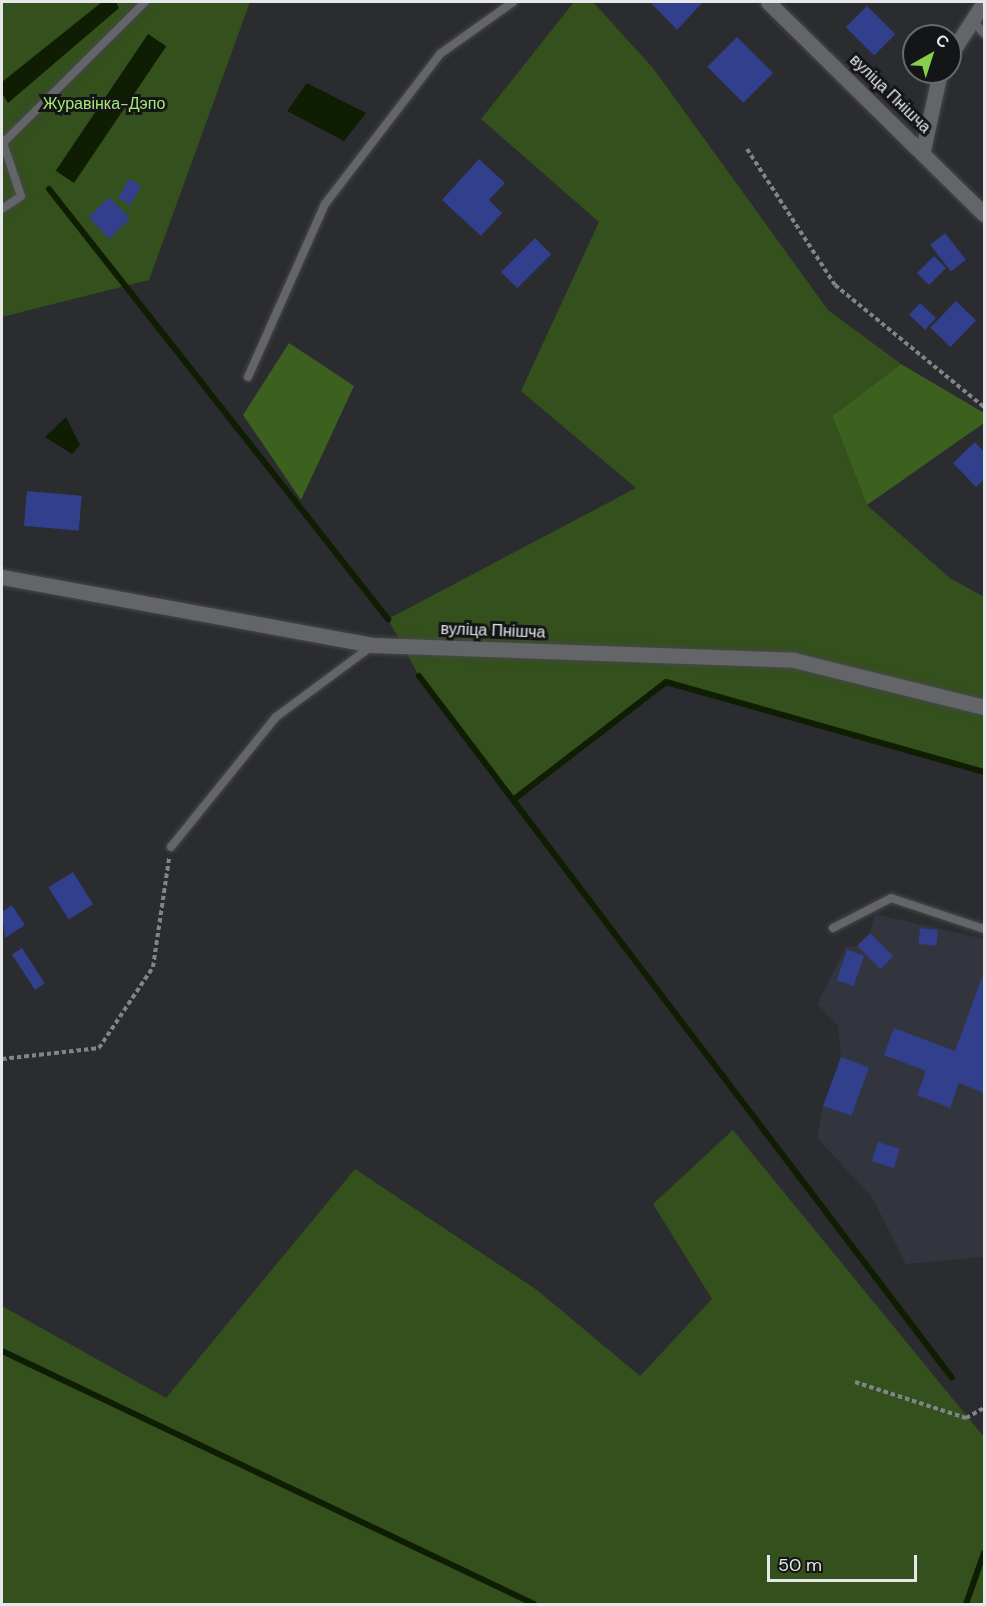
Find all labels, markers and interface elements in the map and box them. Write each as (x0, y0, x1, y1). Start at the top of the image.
north arrow (902, 24, 962, 84)
text: С (931, 29, 953, 53)
street label: вуліца Пнішча (846, 51, 934, 137)
park label: Журавінка-Дэпо (43, 94, 165, 114)
street label: вуліца Пнішча (440, 620, 546, 642)
scale bar (770, 1543, 920, 1581)
text: 50 m (778, 1553, 822, 1577)

